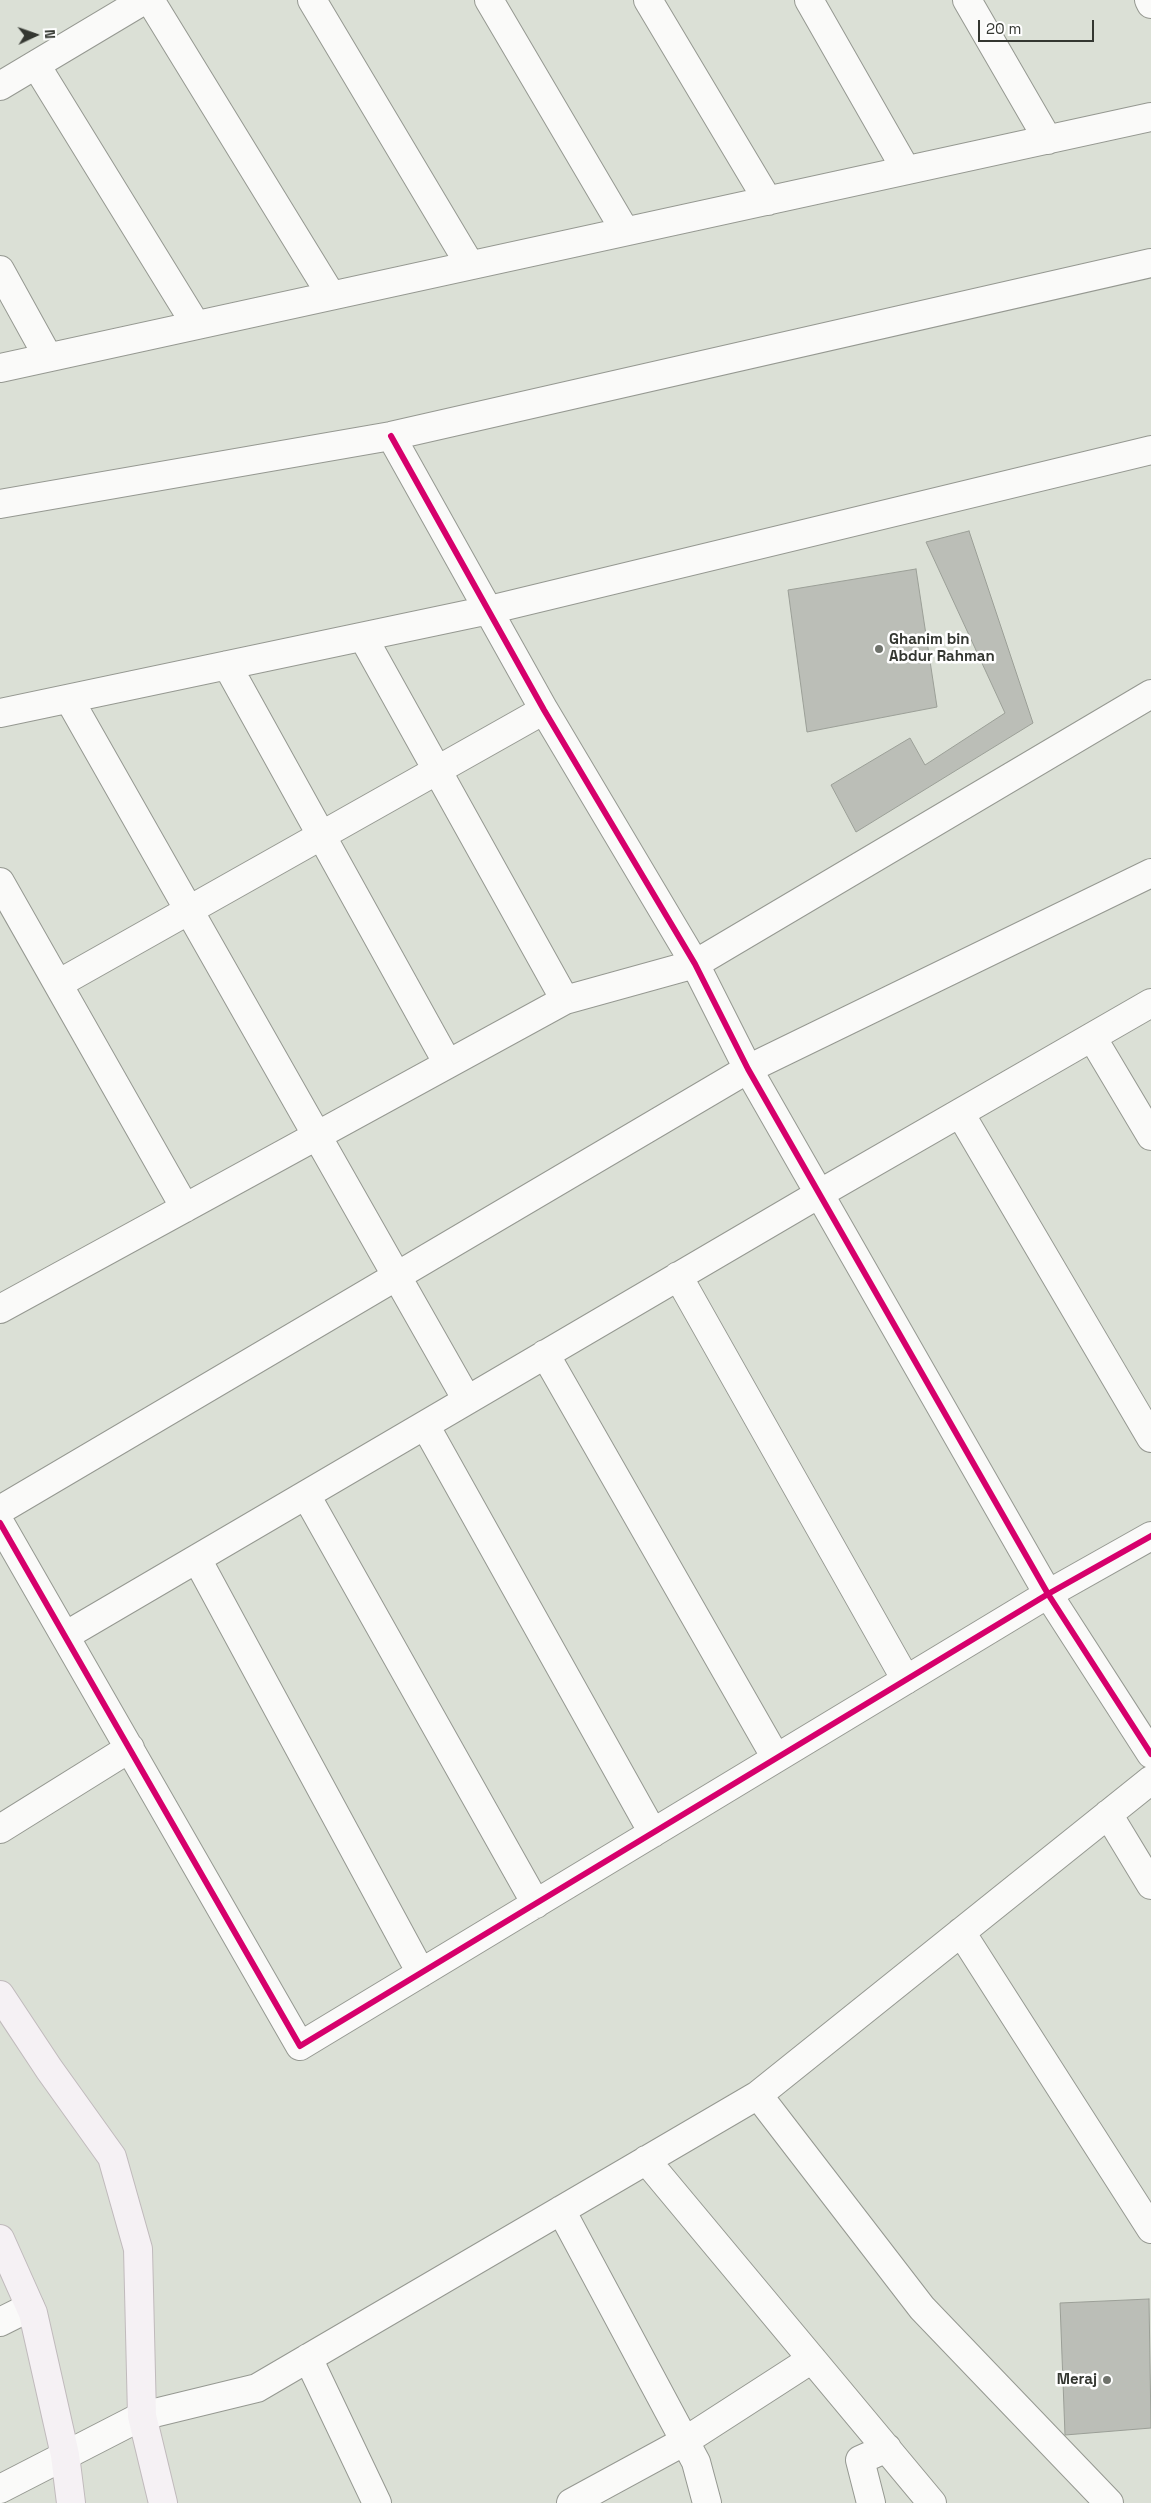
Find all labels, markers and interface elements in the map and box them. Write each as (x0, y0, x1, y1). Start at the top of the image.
north arrow (10, 10, 60, 60)
scale bar (981, 10, 1097, 42)
text: 20 m (986, 19, 1021, 38)
text: N (41, 29, 59, 39)
place label: Ghanim bin Abdur Rahman (889, 631, 995, 666)
marker: Ghanim bin Abdur Rahman (873, 643, 885, 655)
place label: Meraj (1057, 2371, 1097, 2389)
marker: Meraj (1101, 2374, 1113, 2386)

